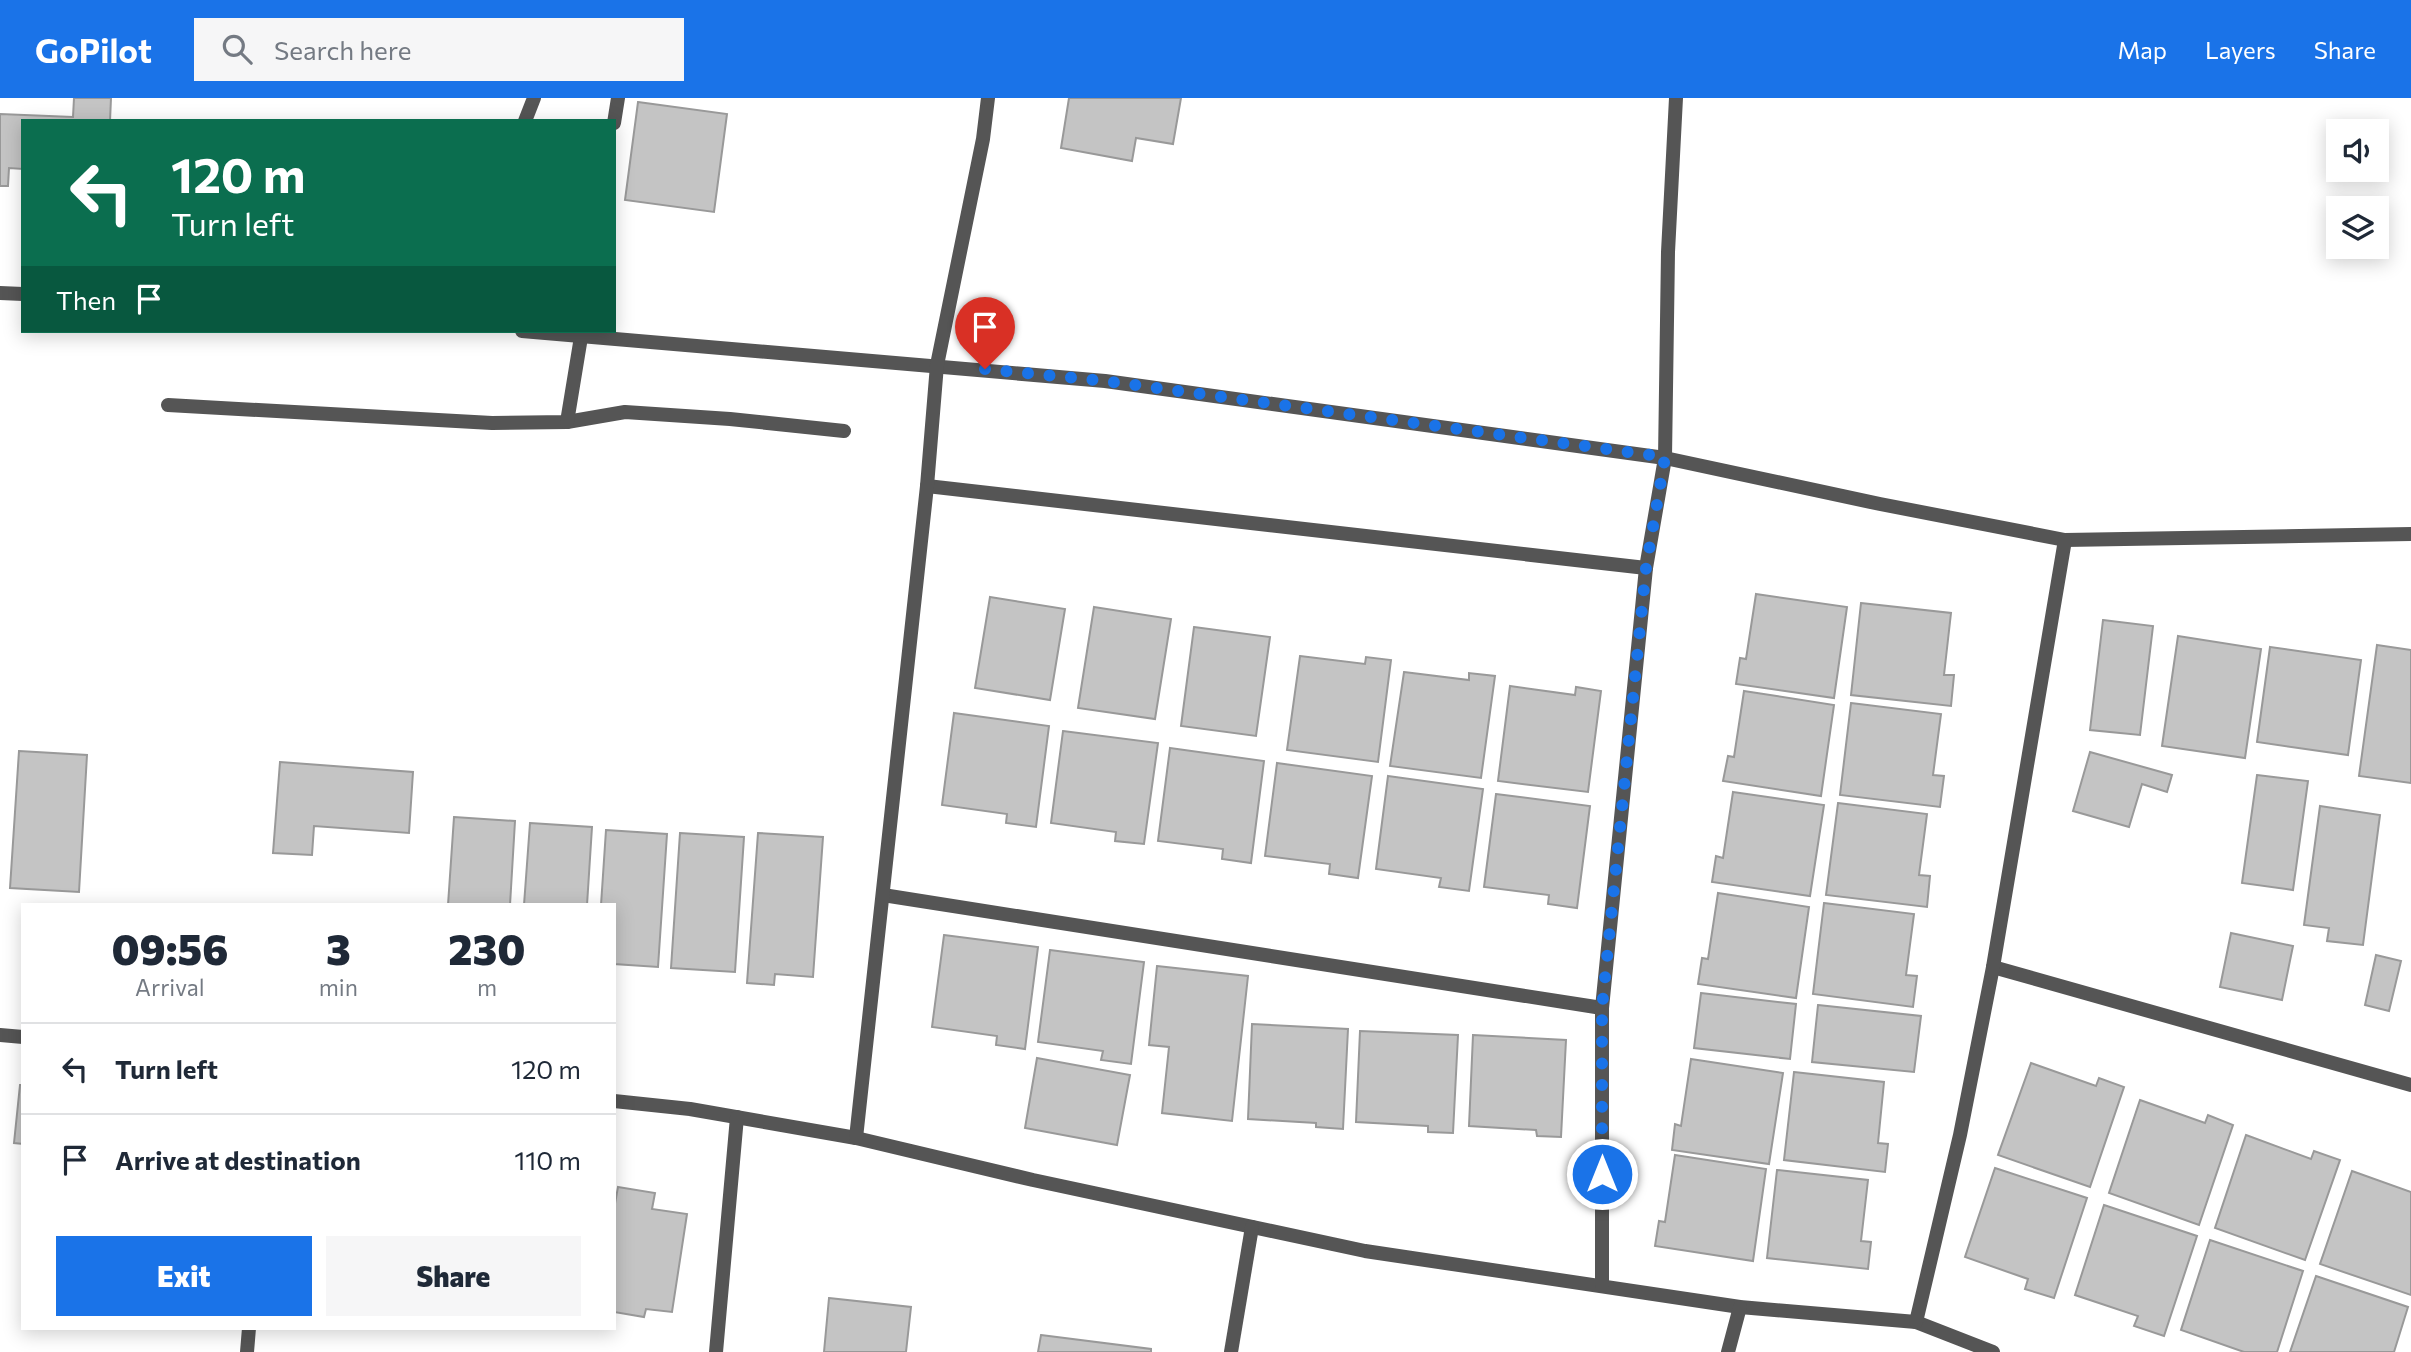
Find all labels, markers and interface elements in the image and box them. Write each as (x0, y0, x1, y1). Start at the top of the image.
search box (194, 18, 684, 81)
text: GoPilot (35, 29, 152, 70)
icon: search (218, 30, 256, 68)
text: Search here (274, 34, 411, 65)
text: Map (2118, 35, 2167, 64)
text: Layers (2205, 35, 2276, 64)
text: Share (2314, 35, 2376, 64)
map controls (2326, 119, 2389, 259)
button: sound (2326, 119, 2389, 182)
text: 120 m (171, 143, 305, 203)
icon: left (56, 147, 147, 238)
button: layers (2326, 196, 2389, 259)
text: Turn left (171, 203, 295, 243)
icon: arrive (130, 280, 168, 318)
text: Then (56, 284, 116, 315)
pin (955, 297, 1015, 369)
icon: arrive (966, 308, 1004, 346)
text: 09:56 (111, 922, 228, 974)
text: 3 (326, 922, 351, 974)
text: 230 (448, 922, 526, 974)
text: Arrival (135, 973, 205, 1001)
text: min (319, 973, 358, 1001)
text: m (477, 973, 497, 1001)
icon: left (56, 1050, 94, 1088)
text: Turn left (115, 1053, 218, 1084)
text: 120 m (511, 1053, 581, 1084)
position arrow (1565, 1137, 1639, 1211)
icon: arrive (56, 1141, 94, 1179)
text: Arrive at destination (115, 1144, 361, 1175)
text: 110 m (514, 1144, 581, 1175)
button: Exit (56, 1236, 312, 1316)
button: Share (326, 1236, 581, 1316)

